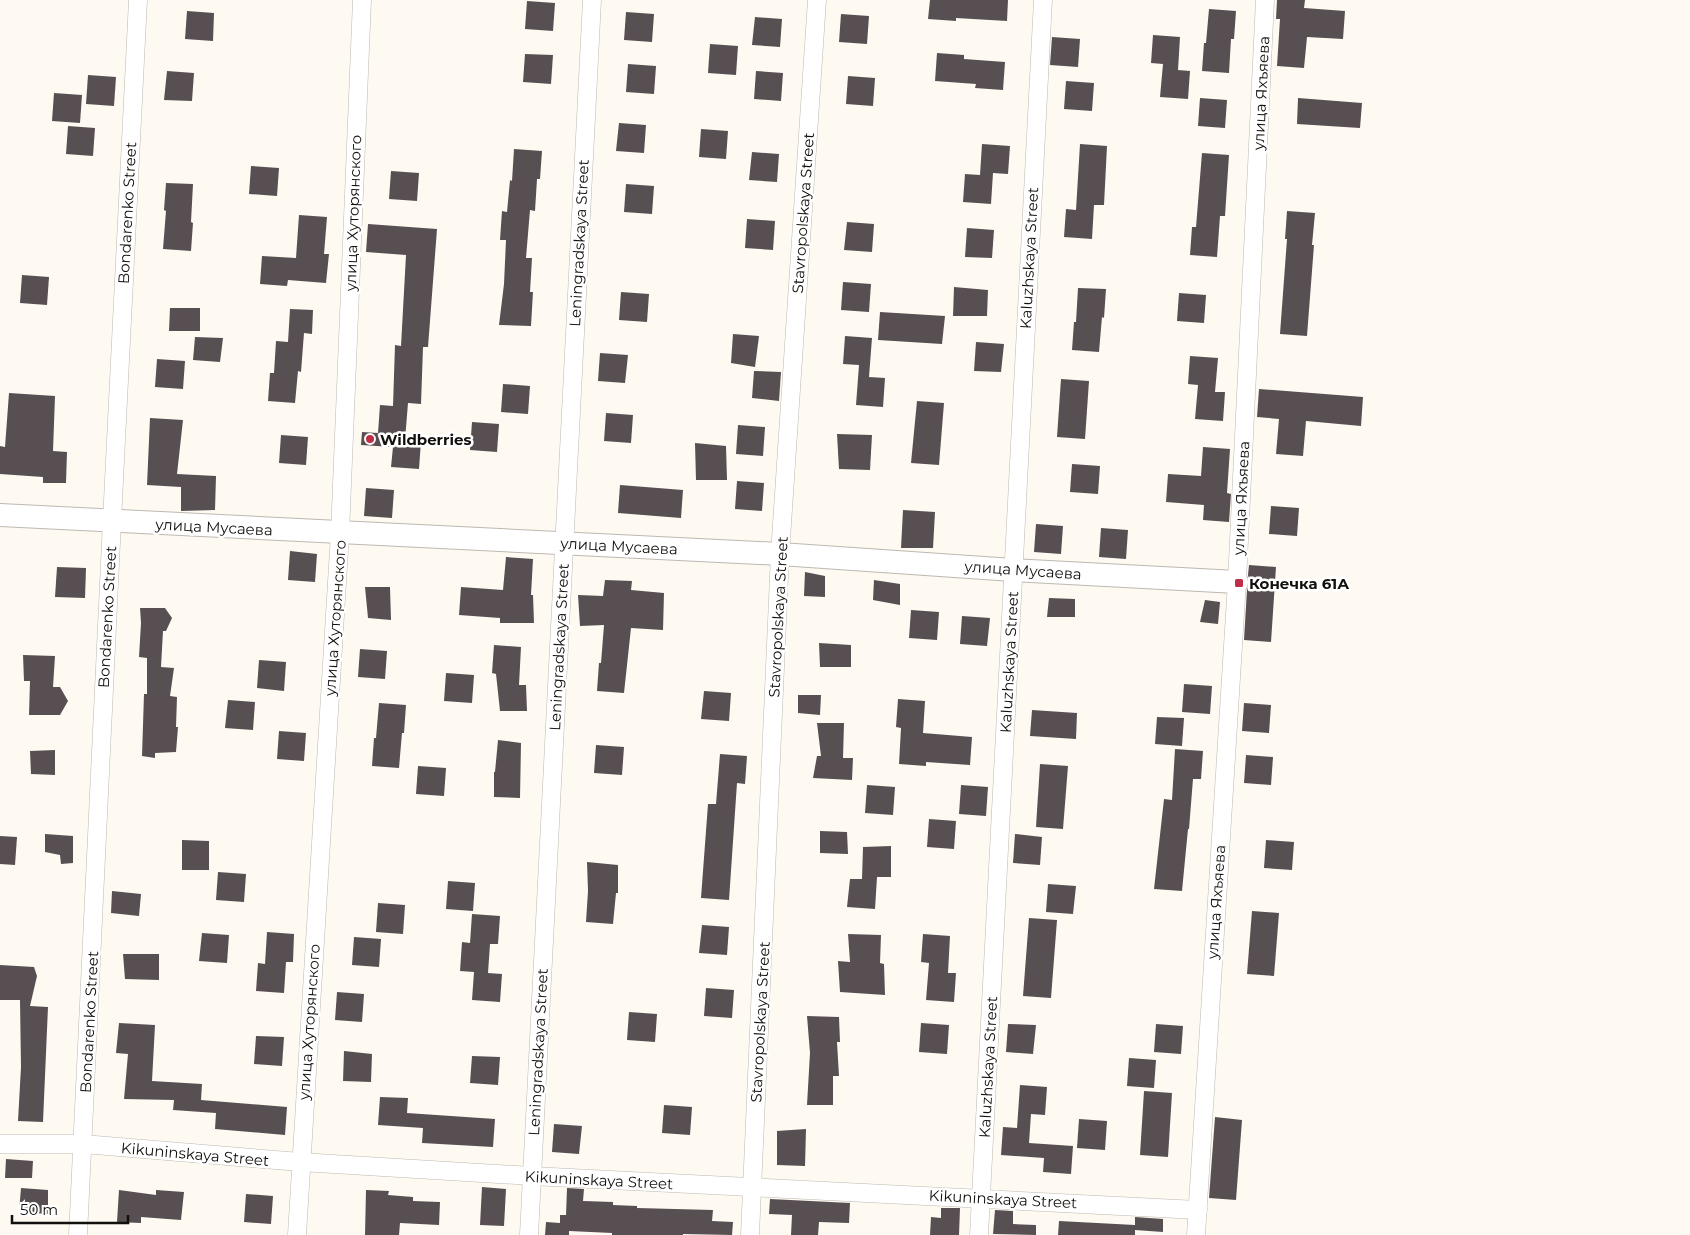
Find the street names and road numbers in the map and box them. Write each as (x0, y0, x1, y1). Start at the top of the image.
street label: улица Яхъяева (1248, 35, 1273, 152)
street label: Stavropolskaya Street (788, 132, 818, 294)
street label: улица Хуторянского (341, 134, 365, 293)
street label: Bondarenko Street (114, 141, 140, 285)
street label: Leningradskaya Street (565, 159, 593, 327)
street label: Kaluzhskaya Street (1016, 187, 1042, 329)
street label: улица Яхъяева (1228, 440, 1253, 557)
street label: улица Мусаева (154, 514, 273, 540)
street label: улица Мусаева (559, 533, 678, 559)
street label: Stavropolskaya Street (764, 536, 792, 698)
street label: улица Хуторянского (320, 539, 350, 698)
street label: Bondarenko Street (94, 545, 120, 689)
street label: улица Мусаева (963, 556, 1082, 584)
street label: Leningradskaya Street (545, 563, 573, 731)
street label: Kaluzhskaya Street (996, 591, 1022, 733)
street label: улица Яхъяева (1202, 844, 1229, 961)
street label: Stavropolskaya Street (746, 941, 774, 1103)
street label: улица Хуторянского (294, 943, 324, 1102)
street label: Bondarenko Street (76, 950, 102, 1094)
street label: Leningradskaya Street (524, 968, 552, 1136)
street label: Kaluzhskaya Street (975, 996, 1001, 1138)
street label: Kikuninskaya Street (120, 1138, 270, 1170)
street label: Kikuninskaya Street (524, 1167, 674, 1193)
street label: Kikuninskaya Street (928, 1186, 1078, 1212)

